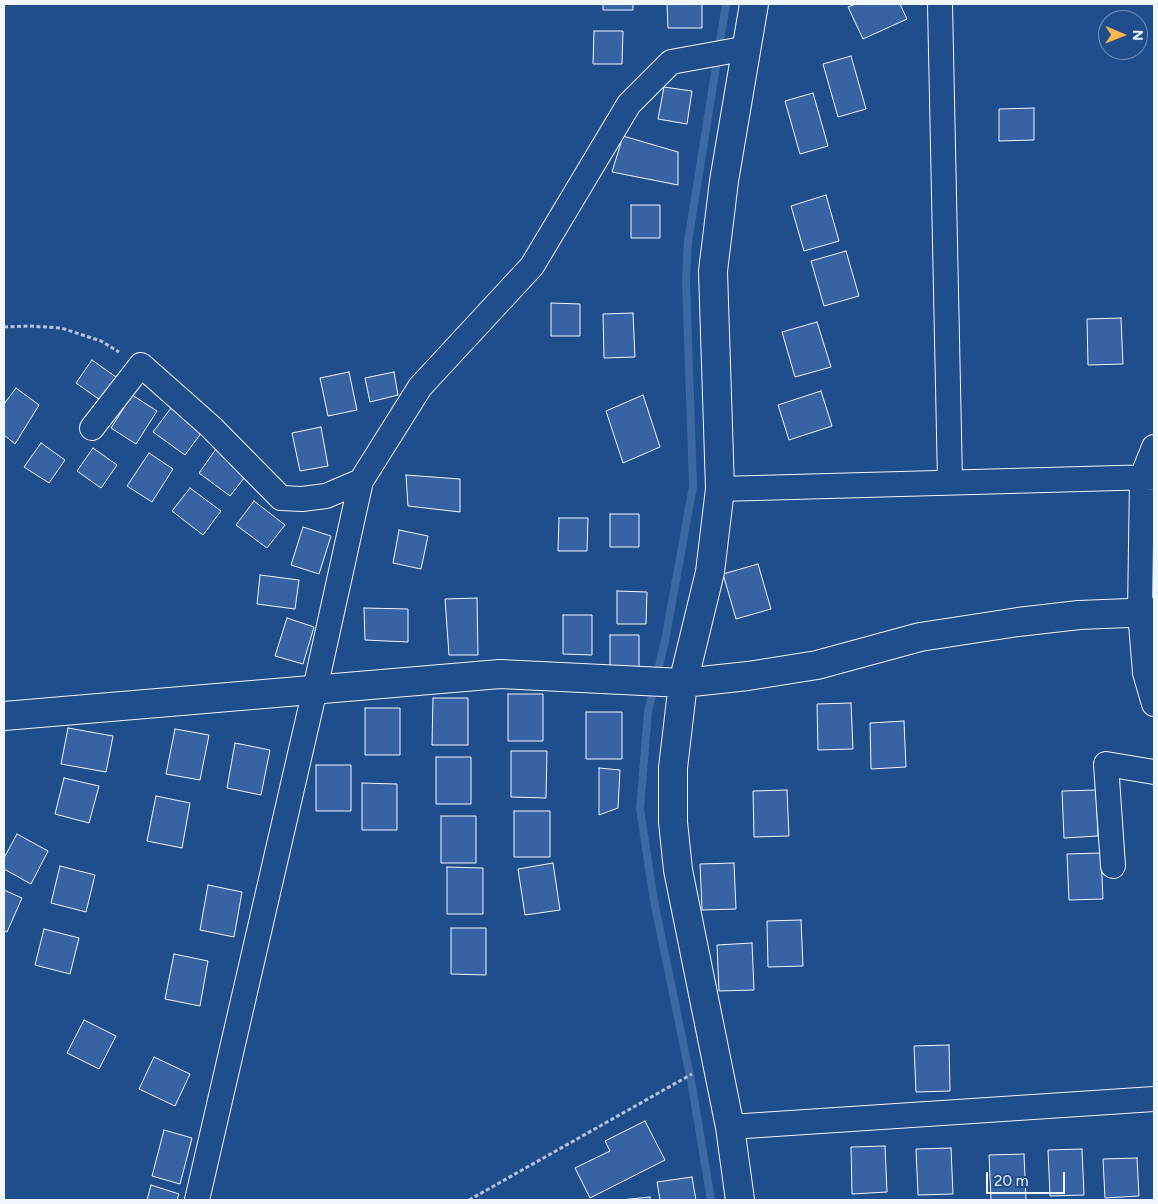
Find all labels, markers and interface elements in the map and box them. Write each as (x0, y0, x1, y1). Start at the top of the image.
north arrow (1098, 10, 1148, 60)
text: N (1129, 30, 1146, 41)
scale bar (988, 1162, 1067, 1194)
text: 20 m (994, 1172, 1028, 1190)

